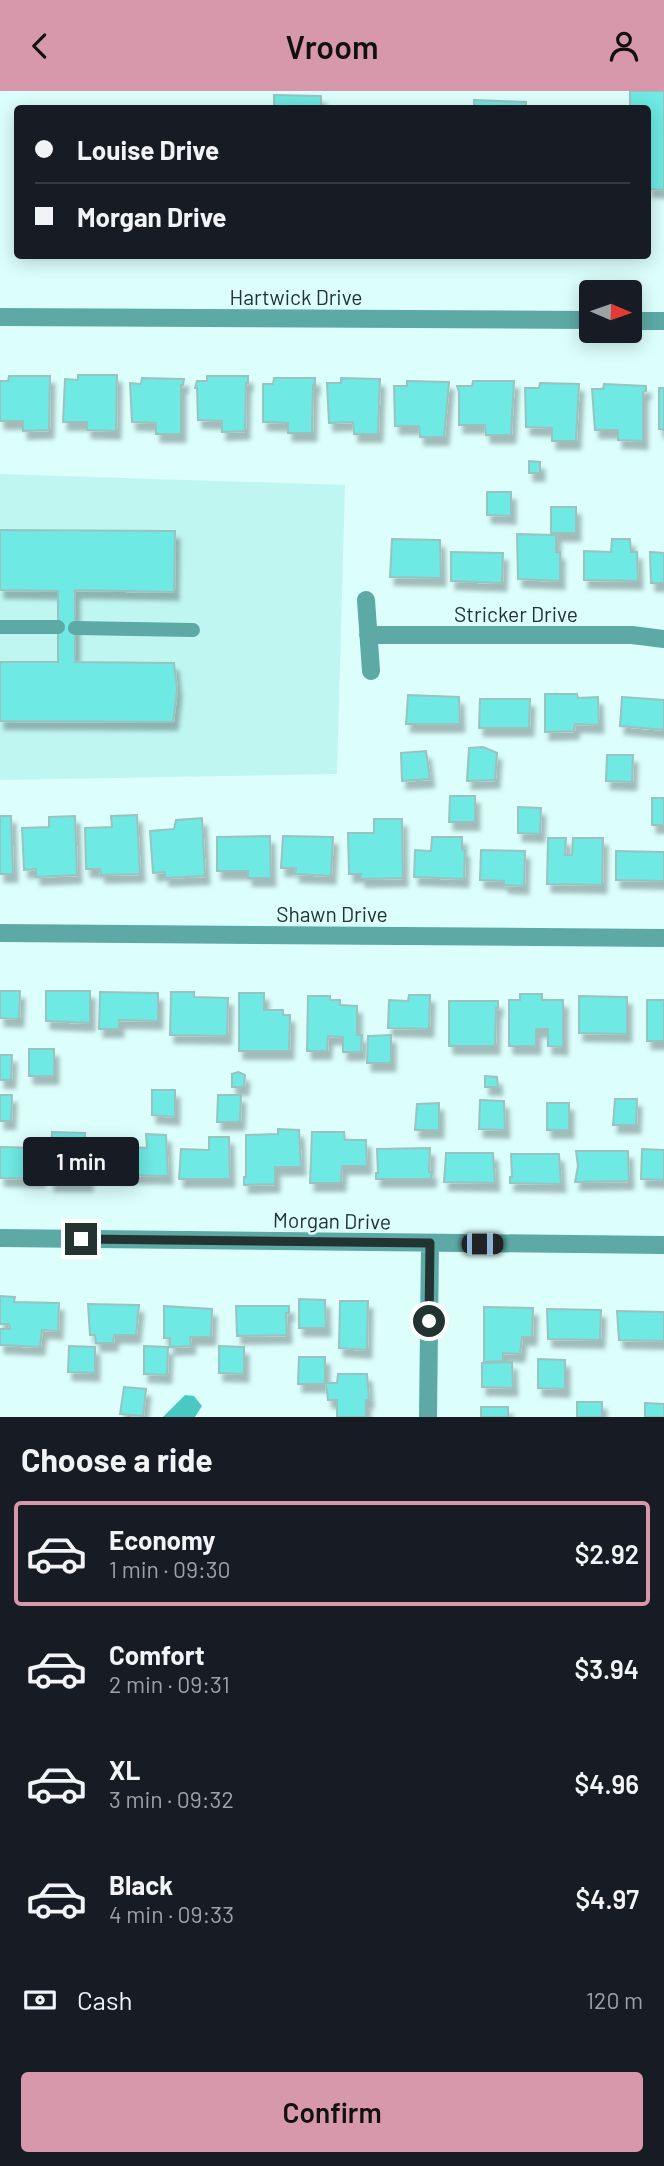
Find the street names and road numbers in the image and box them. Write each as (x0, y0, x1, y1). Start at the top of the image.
street label: Hartwick Drive (230, 284, 362, 309)
street label: Stricker Drive (454, 601, 578, 626)
street label: Shawn Drive (276, 901, 388, 926)
street label: Morgan Drive (273, 1206, 391, 1234)

